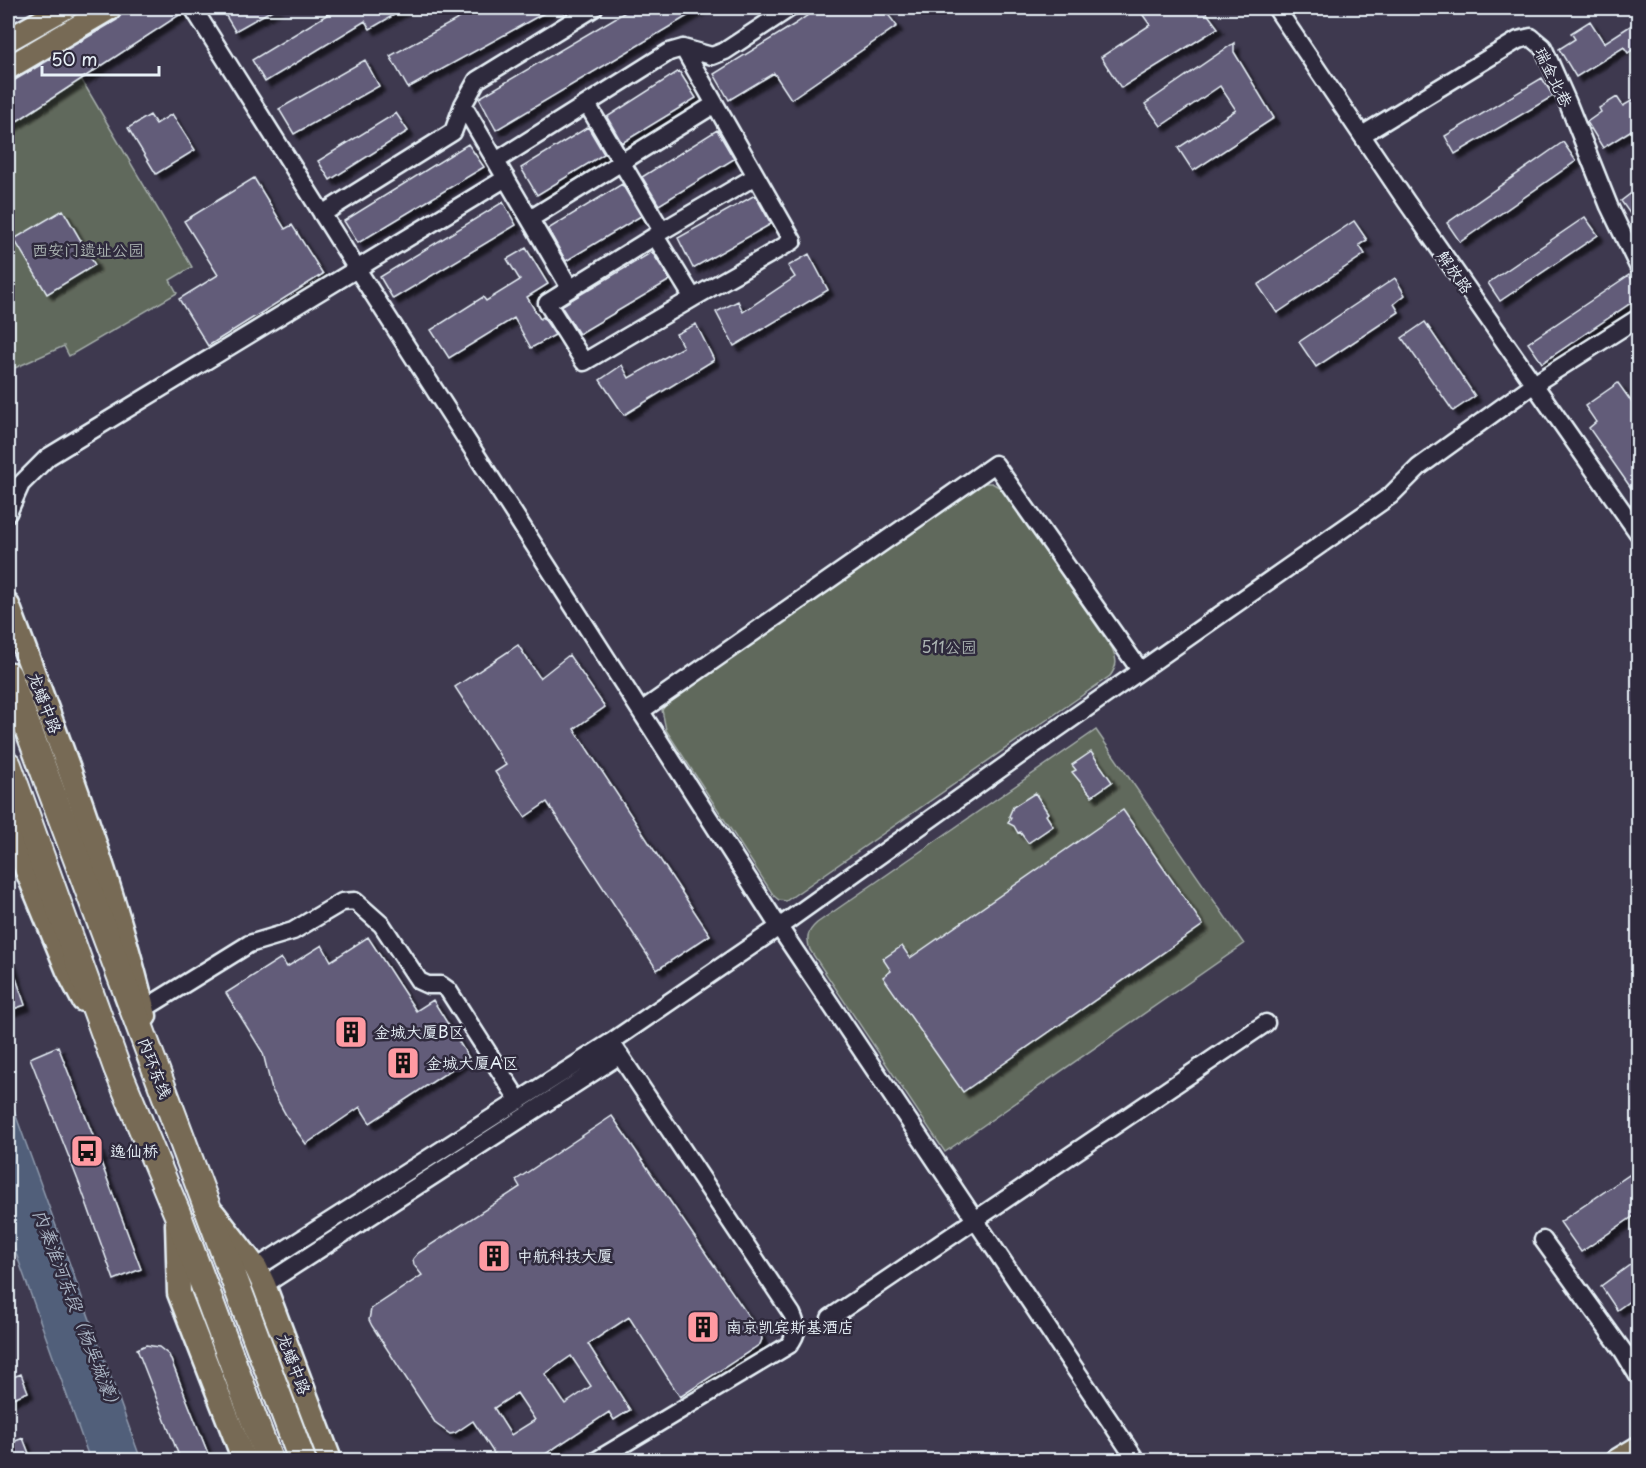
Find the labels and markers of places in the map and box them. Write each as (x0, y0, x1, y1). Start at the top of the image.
building icon: 金城大厦B区 (333, 1014, 369, 1050)
place label: 金城大厦B区 (374, 1019, 465, 1043)
building icon: 金城大厦A区 (385, 1045, 421, 1081)
place label: 金城大厦A区 (426, 1050, 518, 1074)
bus stop icon: 逸仙桥 (69, 1133, 105, 1169)
place label: 逸仙桥 (110, 1138, 158, 1162)
building icon: 中航科技大厦 (476, 1238, 512, 1274)
place label: 中航科技大厦 (517, 1243, 613, 1267)
building icon: 南京凯宾斯基酒店 (685, 1309, 721, 1345)
place label: 南京凯宾斯基酒店 (726, 1314, 854, 1338)

